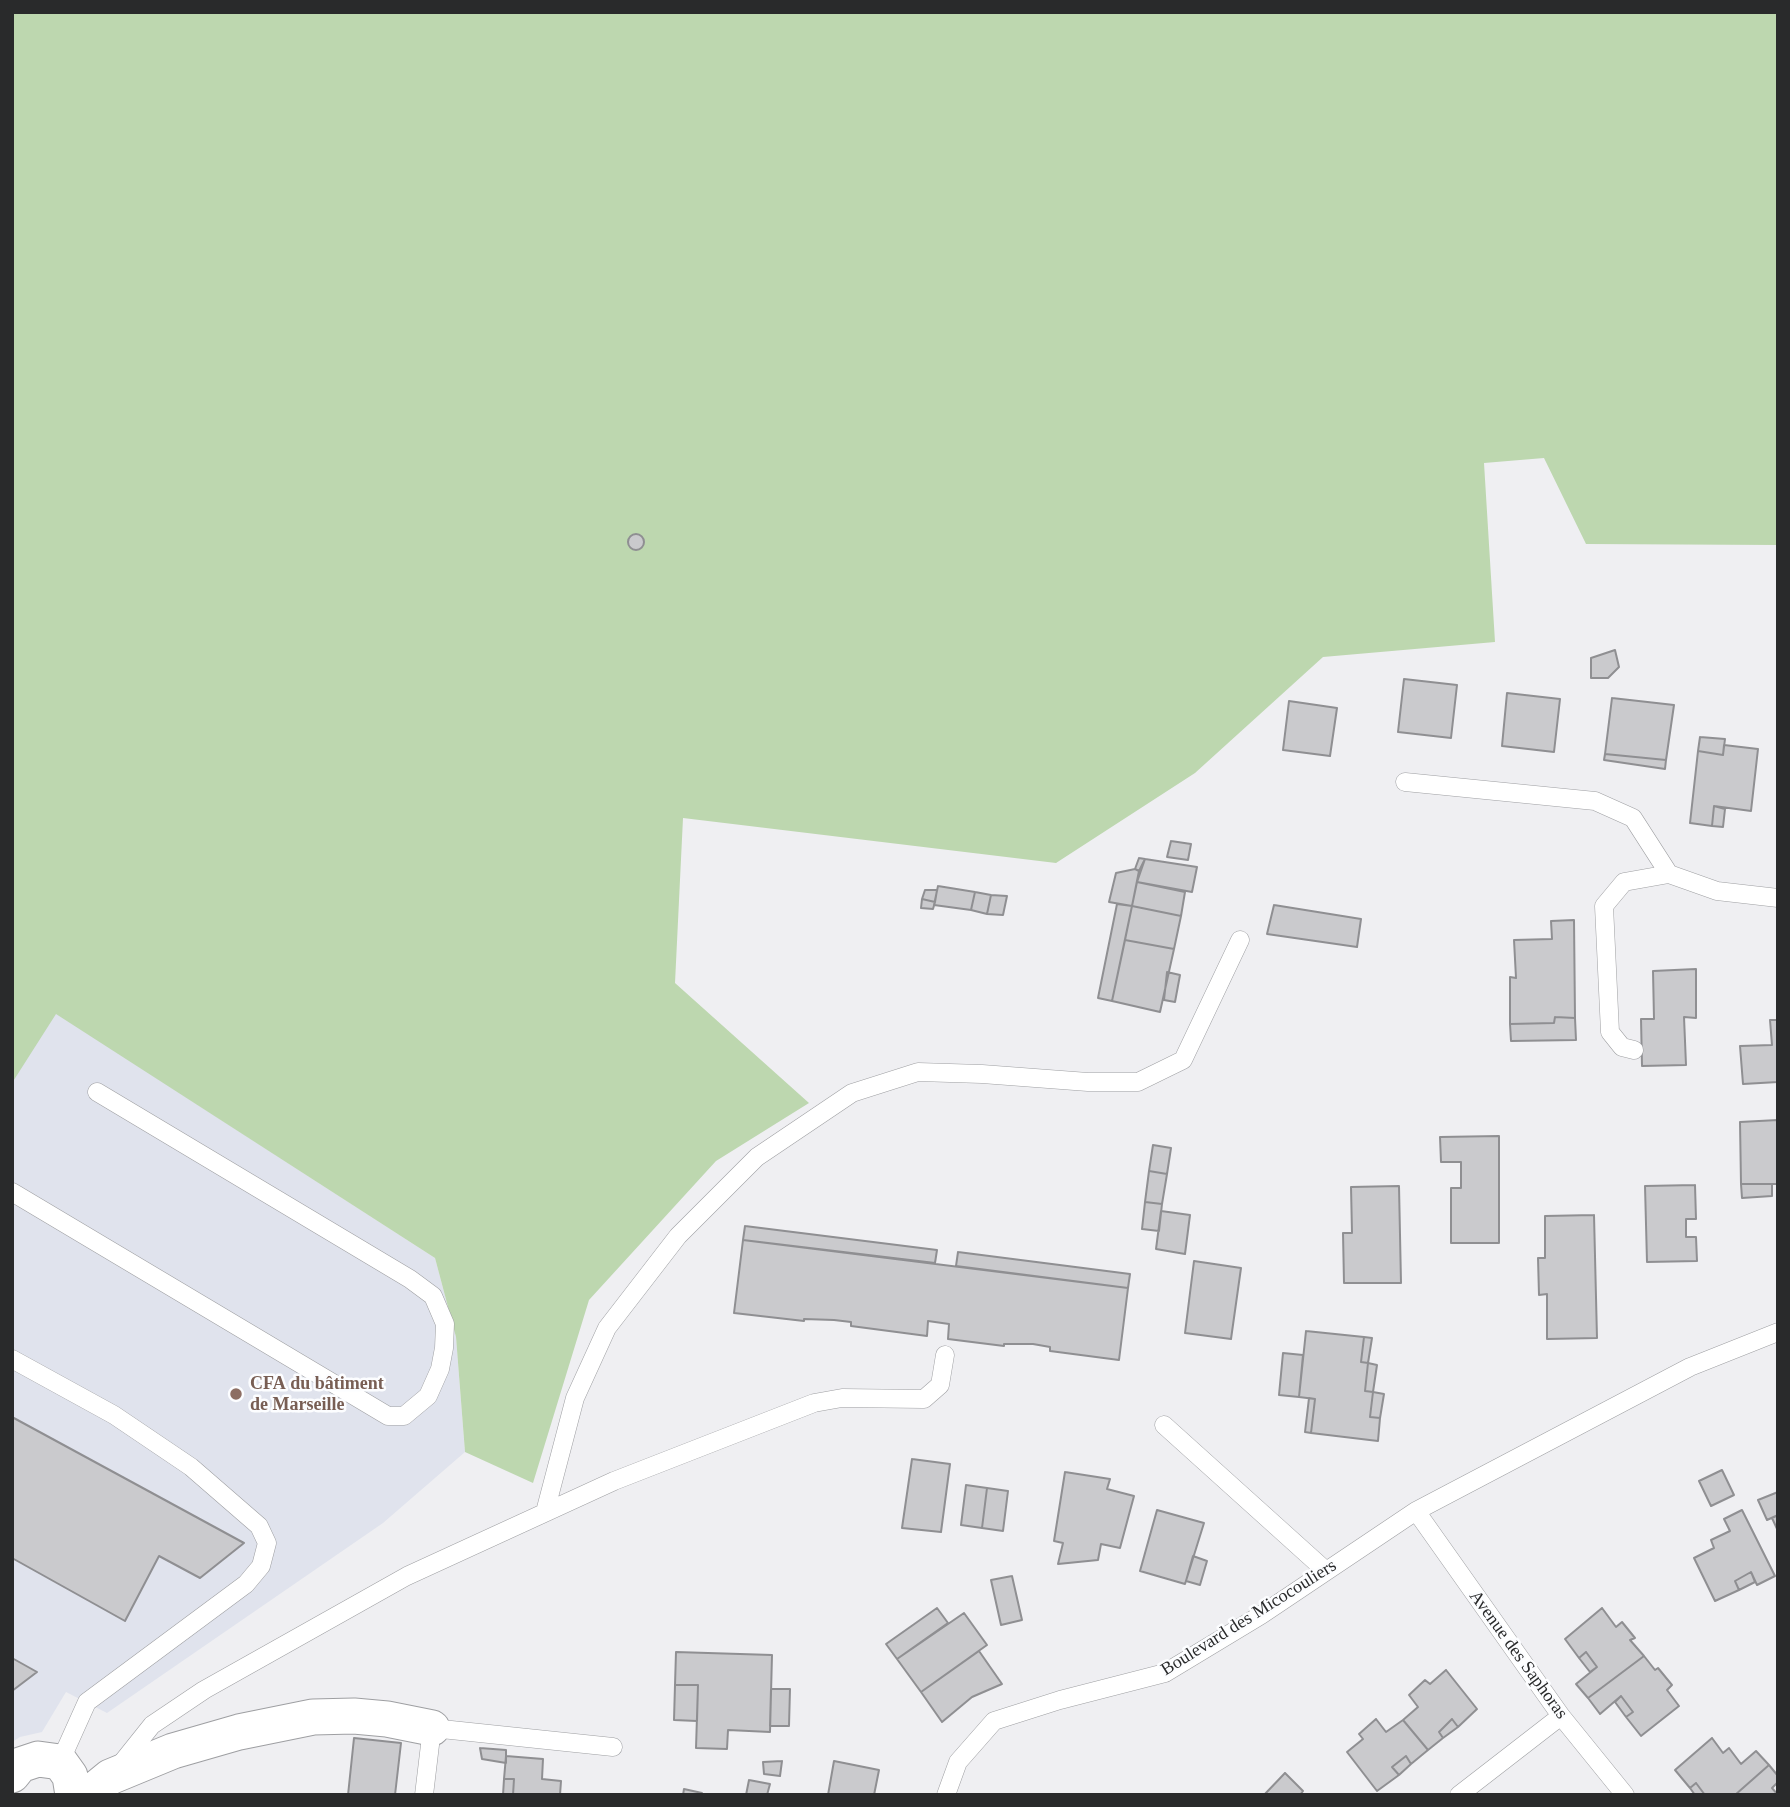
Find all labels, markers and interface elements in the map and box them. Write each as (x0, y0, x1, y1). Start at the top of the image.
place label: CFA du bâtiment de Marseille (250, 1373, 384, 1416)
marker: CFA du bâtiment de Marseille (228, 1386, 244, 1402)
street label: Boulevard des Micocouliers (1157, 1555, 1341, 1681)
street label: Avenue des Saphoras (1464, 1587, 1572, 1723)

